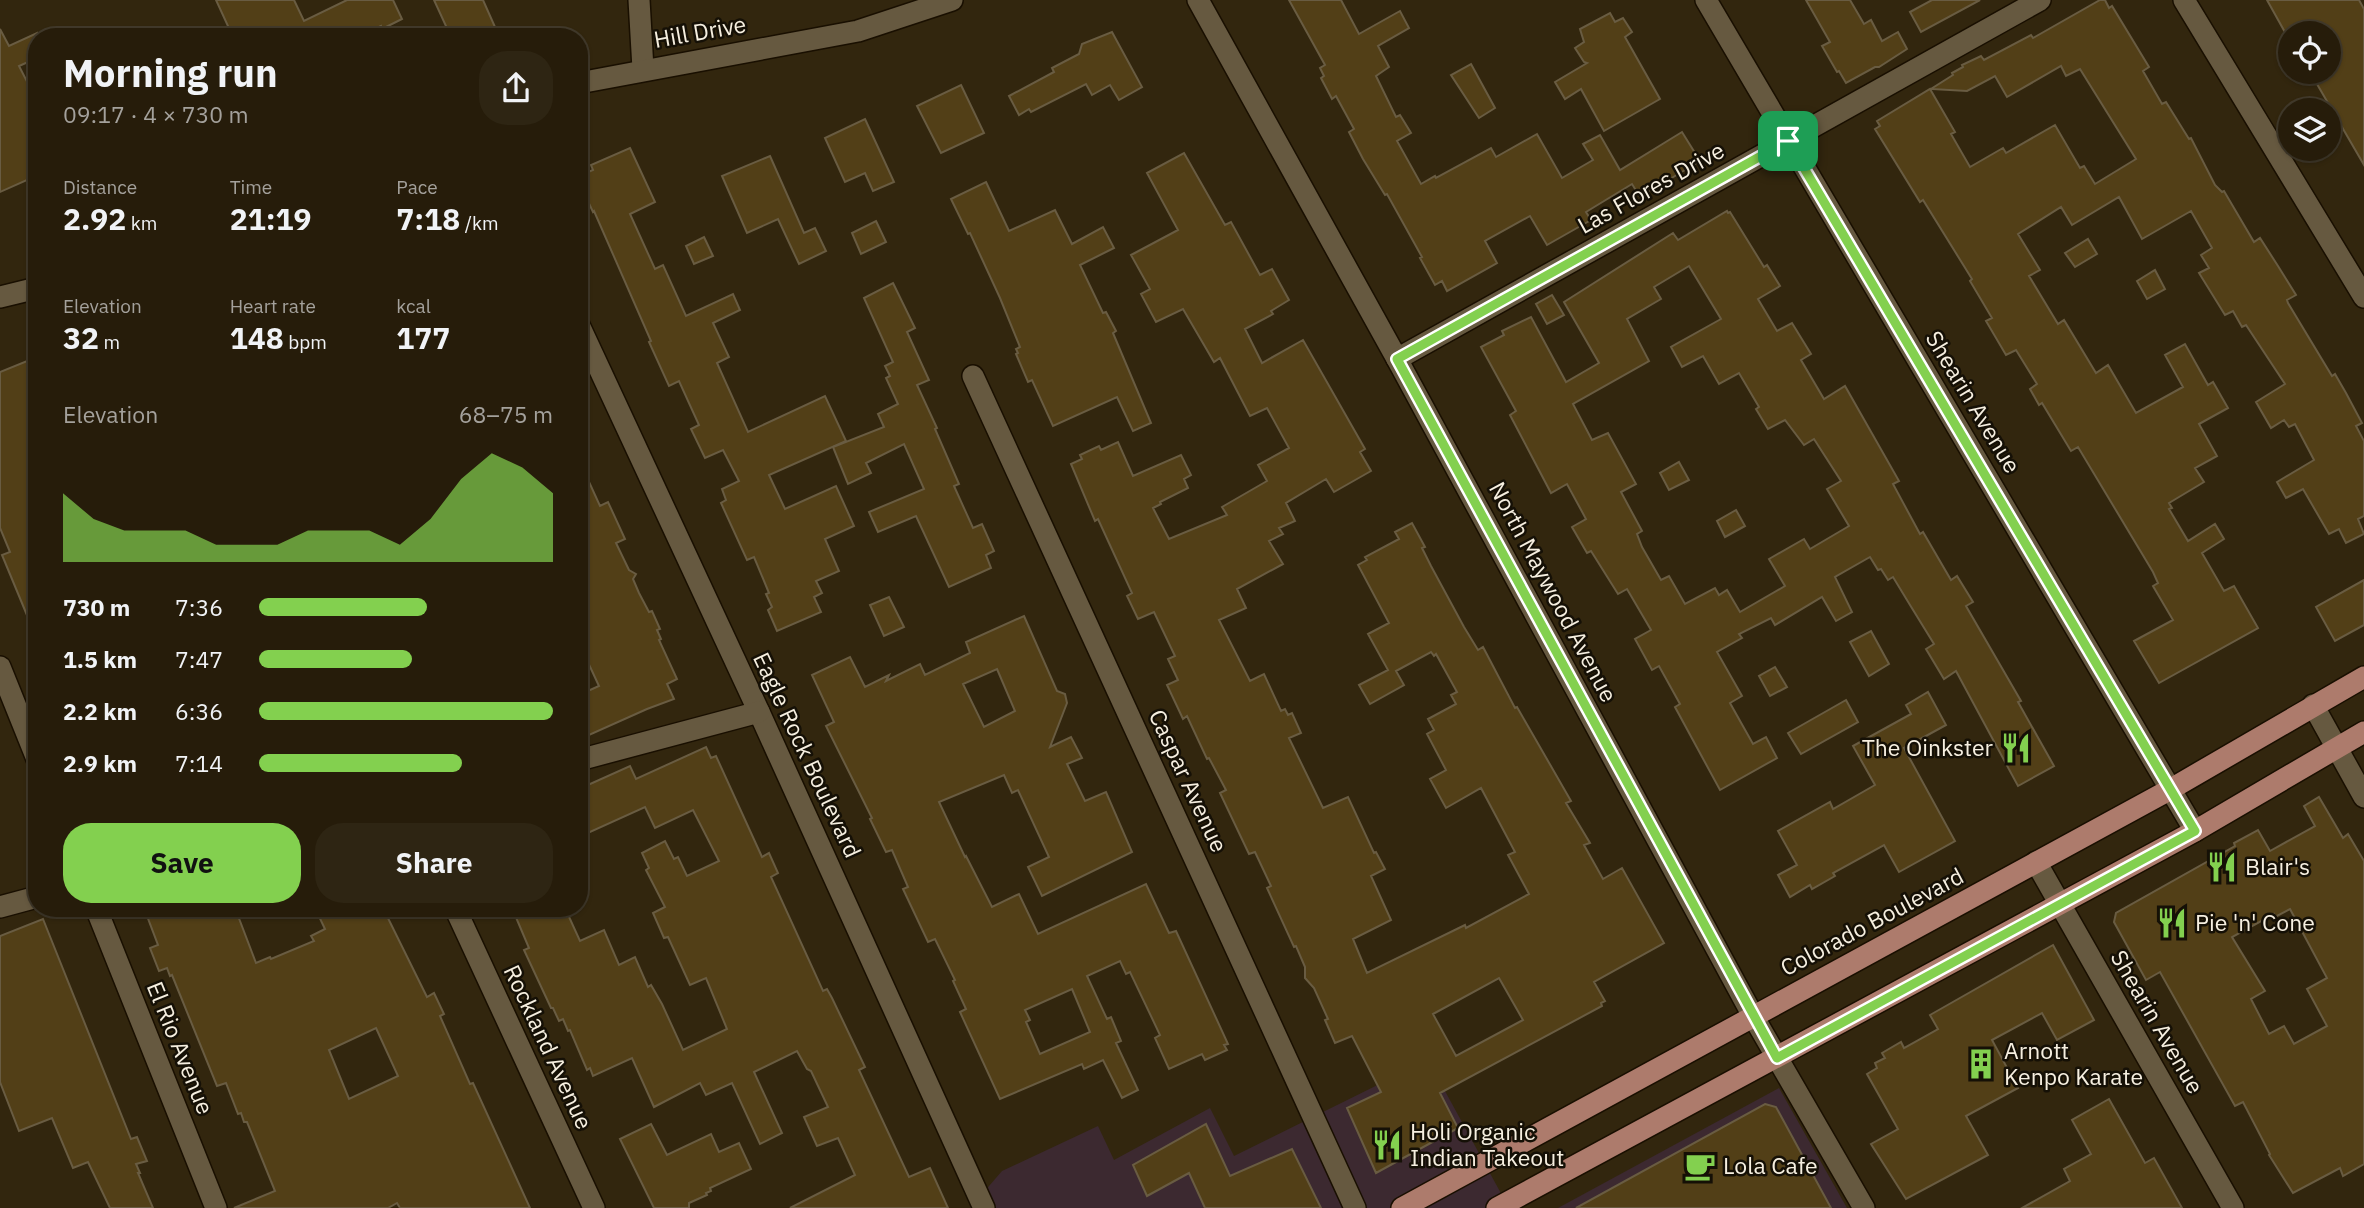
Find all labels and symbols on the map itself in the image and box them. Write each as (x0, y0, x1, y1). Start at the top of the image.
street label: Hill Drive (651, 8, 748, 54)
pin (1758, 111, 1818, 171)
street label: Las Flores Drive (1572, 134, 1729, 240)
street label: Shearin Avenue (1920, 325, 2028, 478)
street label: North Maywood Avenue (1483, 476, 1625, 707)
street label: Eagle Rock Boulevard (747, 647, 869, 862)
street label: Caspar Avenue (1143, 704, 1235, 857)
restaurant icon: The Oinkster (1999, 731, 2033, 765)
place label: The Oinkster (1862, 732, 1994, 762)
restaurant icon: Blair's (2205, 850, 2239, 884)
place label: Blair's (2245, 851, 2310, 881)
street label: Colorado Boulevard (1775, 860, 1968, 982)
restaurant icon: Pie 'n' Cone (2155, 906, 2189, 940)
place label: Pie 'n' Cone (2195, 907, 2315, 937)
street label: Shearin Avenue (2105, 944, 2211, 1099)
street label: Rockland Avenue (498, 960, 600, 1134)
street label: El Rio Avenue (141, 977, 221, 1118)
place label: Arnott Kenpo Karate (2004, 1035, 2143, 1091)
building icon: Arnott Kenpo Karate (1964, 1047, 1998, 1081)
place label: Holi Organic Indian Takeout (1410, 1116, 1564, 1172)
restaurant icon: Holi Organic Indian Takeout (1370, 1128, 1404, 1162)
cafe icon: Lola Cafe (1683, 1149, 1717, 1183)
place label: Lola Cafe (1723, 1150, 1818, 1180)

